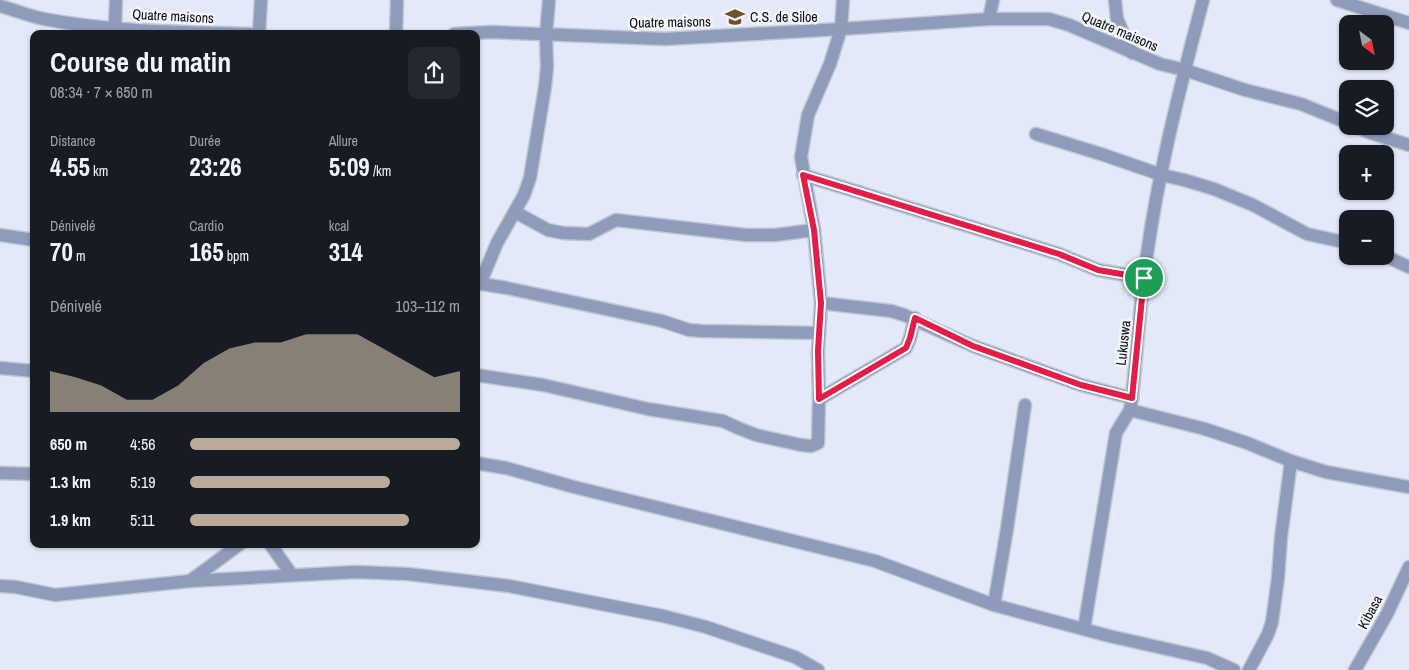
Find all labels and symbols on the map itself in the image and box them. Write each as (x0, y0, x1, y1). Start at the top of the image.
street label: Quatre maisons (132, 5, 215, 27)
school or university icon: C.S. de Siloe (724, 6, 746, 28)
street label: Quatre maisons (1079, 7, 1161, 55)
place label: C.S. de Siloe (750, 8, 818, 26)
street label: Quatre maisons (629, 12, 711, 32)
north arrow (1339, 15, 1394, 70)
pin (1123, 257, 1165, 299)
street label: Lukuswa (1112, 319, 1134, 366)
street label: Kibasa (1354, 591, 1387, 632)

